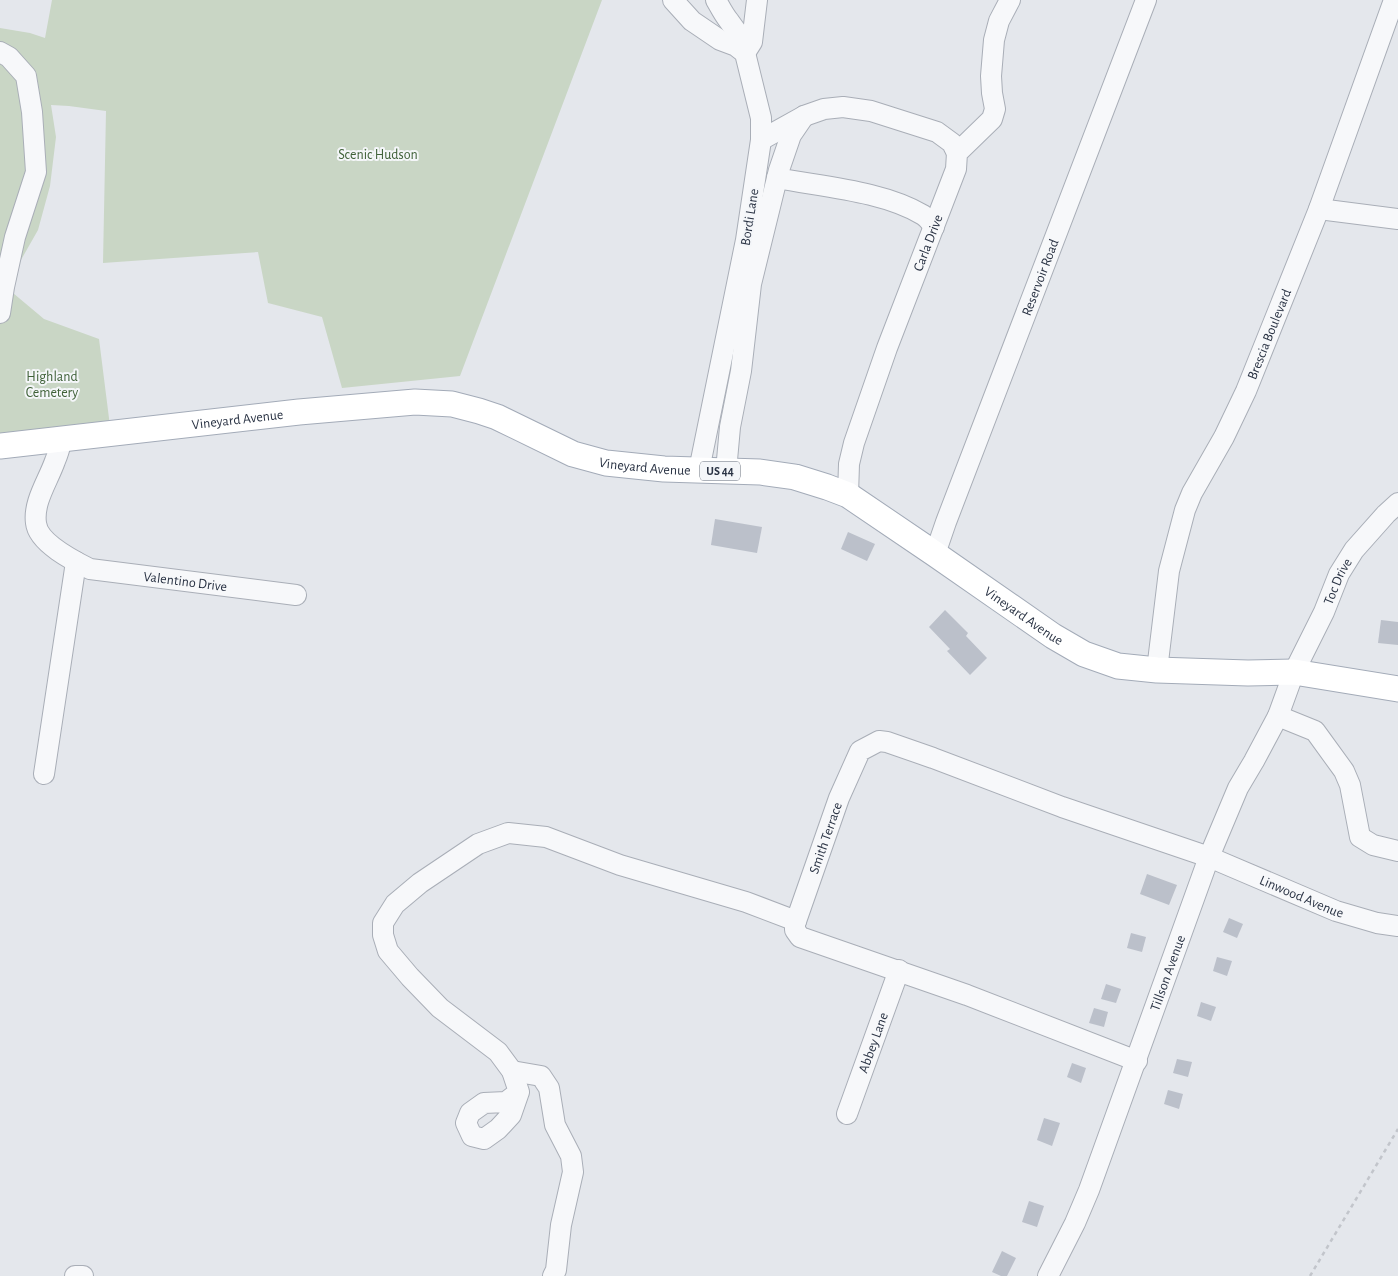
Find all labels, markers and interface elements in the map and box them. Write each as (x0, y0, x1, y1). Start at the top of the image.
park label: Scenic Hudson (338, 148, 418, 162)
street label: Bordi Lane (739, 188, 761, 247)
street label: Carla Drive (911, 213, 946, 273)
street label: Reservoir Road (1020, 237, 1062, 318)
street label: Brescia Boulevard (1245, 287, 1294, 382)
park label: Highland Cemetery (26, 370, 78, 400)
street label: Vineyard Avenue (191, 408, 284, 432)
street label: Vineyard Avenue (597, 455, 691, 478)
road number: US 44 (700, 462, 740, 481)
street label: Toc Drive (1322, 556, 1355, 607)
street label: Valentino Drive (143, 570, 228, 594)
street label: Vineyard Avenue (981, 585, 1065, 648)
street label: Smith Terrace (807, 801, 845, 876)
street label: Linwood Avenue (1257, 873, 1345, 921)
street label: Tillson Avenue (1148, 934, 1188, 1013)
street label: Abbey Lane (856, 1011, 891, 1075)

